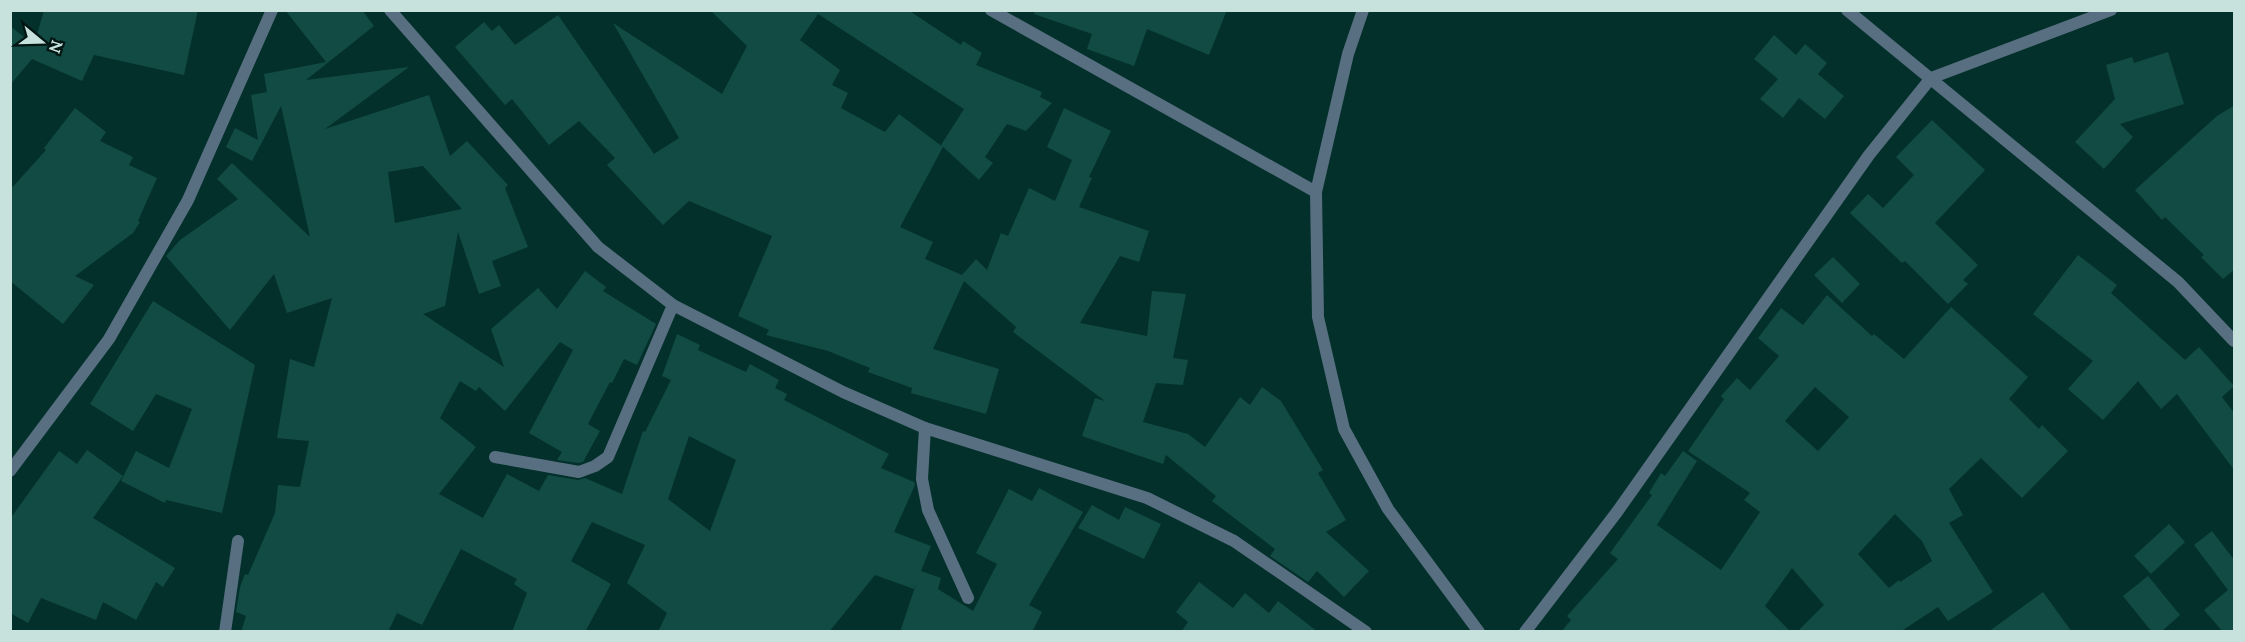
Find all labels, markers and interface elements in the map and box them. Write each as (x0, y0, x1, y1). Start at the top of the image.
north arrow (12, 12, 72, 72)
text: N (45, 38, 68, 56)

